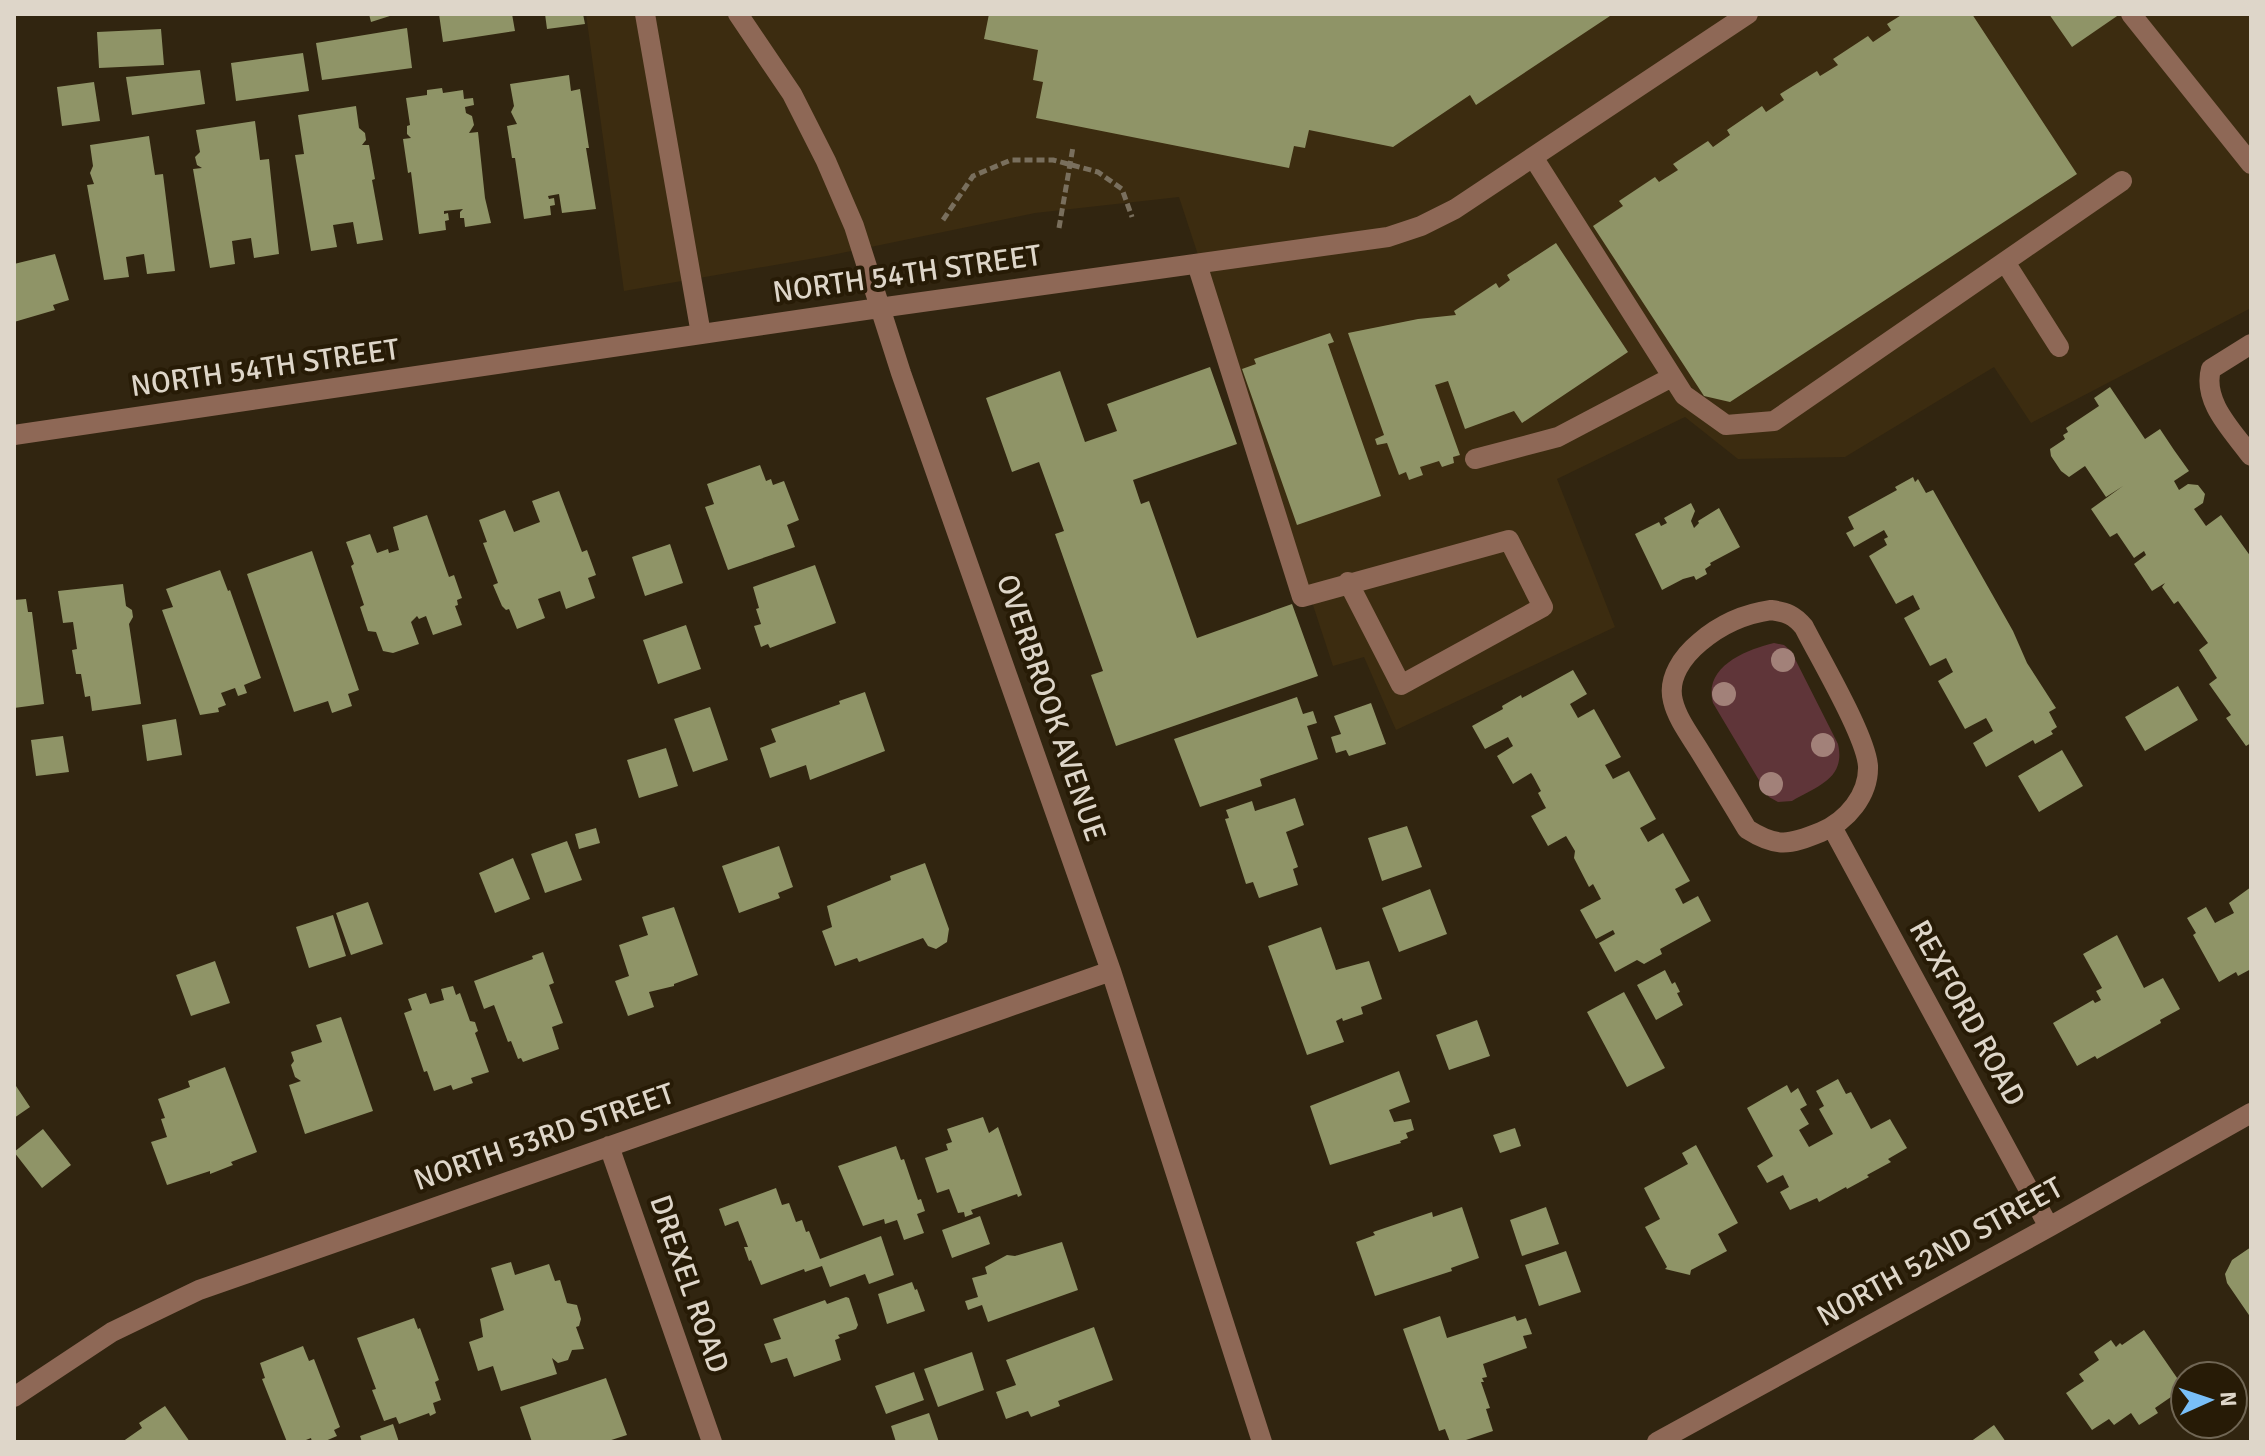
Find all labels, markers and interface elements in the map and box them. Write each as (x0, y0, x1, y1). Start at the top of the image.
street label: NORTH 54TH STREET (770, 237, 1044, 311)
street label: NORTH 54TH STREET (128, 331, 402, 405)
street label: OVERBROOK AVENUE (988, 570, 1114, 846)
street label: REXFORD ROAD (1901, 914, 2033, 1112)
street label: NORTH 53RD STREET (409, 1075, 679, 1199)
street label: NORTH 52ND STREET (1811, 1169, 2070, 1335)
street label: DREXEL ROAD (641, 1190, 737, 1378)
north arrow (2169, 1360, 2249, 1440)
text: N (2215, 1391, 2242, 1407)

